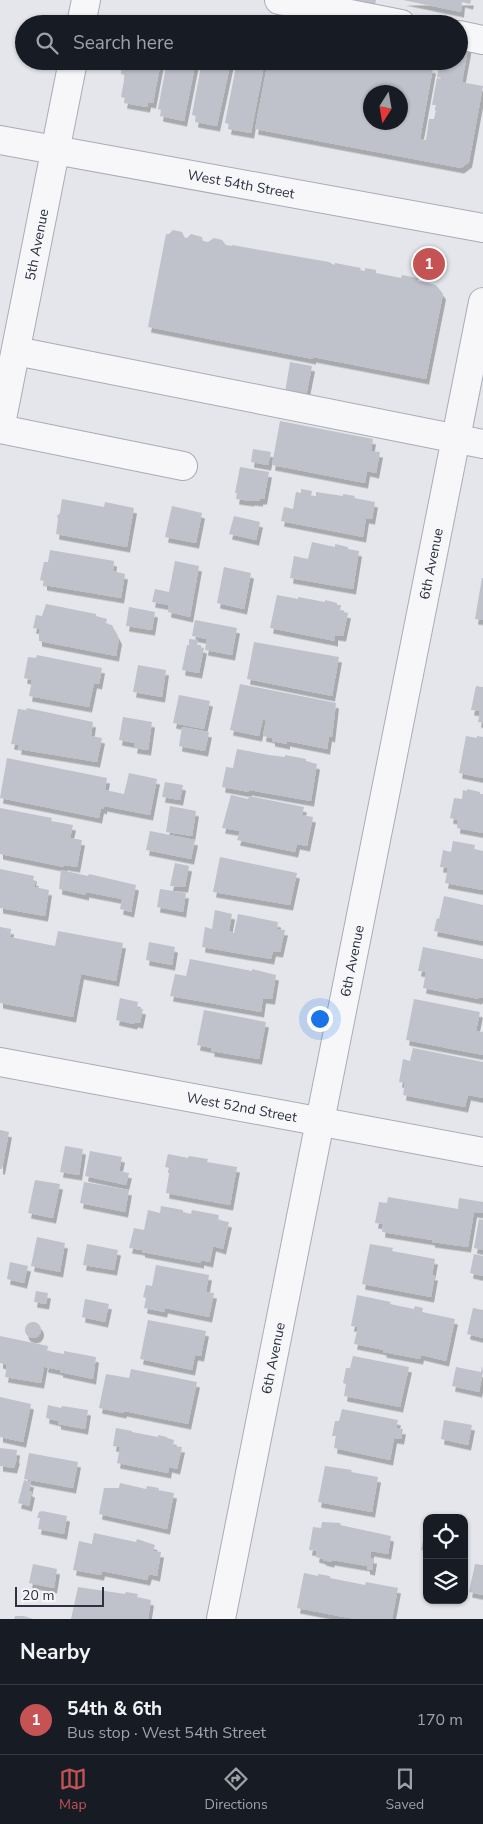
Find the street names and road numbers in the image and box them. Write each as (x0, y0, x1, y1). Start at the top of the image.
street label: West 54th Street (186, 165, 296, 203)
street label: 5th Avenue (20, 207, 53, 282)
street label: 6th Avenue (415, 526, 447, 601)
street label: 6th Avenue (336, 923, 368, 998)
street label: West 52nd Street (185, 1087, 299, 1127)
street label: 6th Avenue (257, 1321, 289, 1396)

